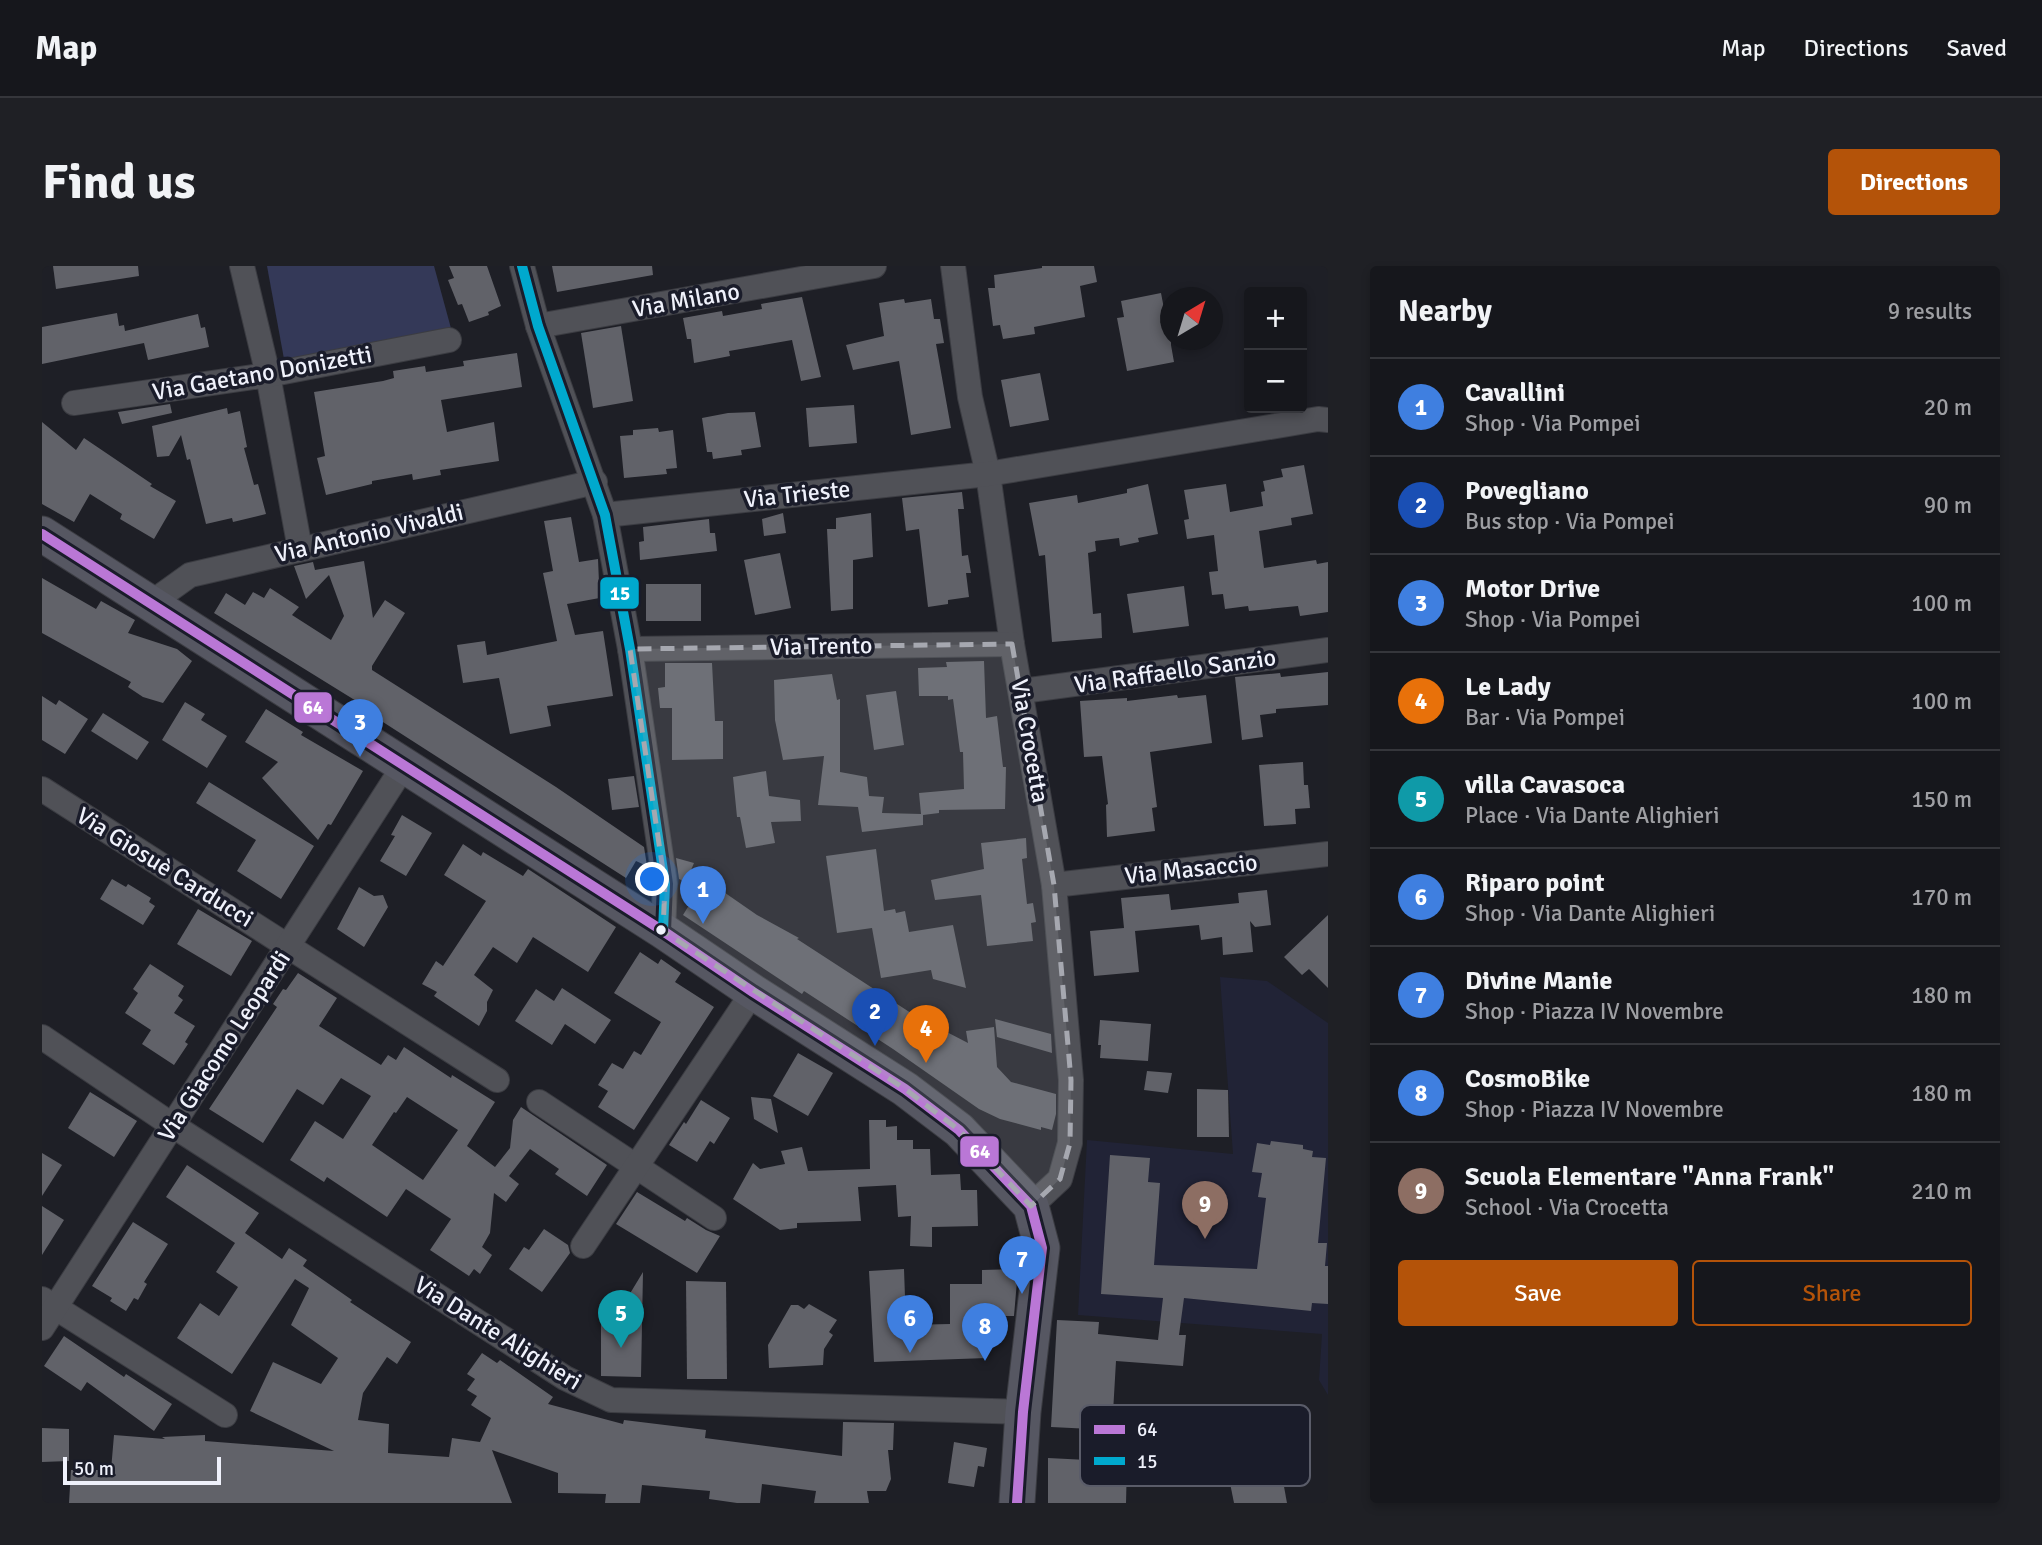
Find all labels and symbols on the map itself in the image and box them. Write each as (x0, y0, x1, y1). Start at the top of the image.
street label: Via Milano (630, 276, 742, 324)
north arrow (1160, 287, 1223, 350)
street label: Via Gaetano Donizetti (150, 339, 374, 407)
street label: Via Trieste (742, 473, 852, 515)
street label: Via Antonio Vivaldi (272, 497, 466, 569)
line badge: 15 (599, 576, 640, 610)
text: 15 (610, 582, 630, 606)
street label: Via Trento (769, 630, 873, 662)
street label: Via Raffaello Sanzio (1072, 642, 1278, 700)
street label: Via Crocetta (1004, 677, 1056, 805)
line badge: 64 (293, 691, 333, 724)
text: 64 (303, 696, 323, 720)
pin: 3 (337, 699, 383, 757)
street label: Via Giosuè Carducci (71, 800, 259, 934)
street label: Via Masaccio (1123, 847, 1259, 891)
your location (635, 862, 669, 896)
pin: 1 (680, 866, 726, 924)
unlabelled marker (654, 923, 668, 937)
street label: Via Giacomo Leopardi (151, 945, 297, 1147)
pin: 2 (852, 988, 898, 1046)
pin: 4 (903, 1005, 949, 1063)
line badge: 64 (959, 1135, 1000, 1168)
text: 64 (970, 1140, 990, 1164)
pin: 9 (1182, 1181, 1228, 1239)
pin: 7 (999, 1236, 1045, 1294)
street label: Via Dante Alighieri (409, 1269, 587, 1397)
pin: 5 (598, 1290, 644, 1348)
pin: 6 (887, 1295, 933, 1353)
pin: 8 (962, 1303, 1008, 1361)
legend (1080, 1405, 1310, 1486)
text: 64 (1137, 1418, 1158, 1442)
text: 15 (1137, 1450, 1158, 1474)
scale bar (63, 1454, 220, 1486)

